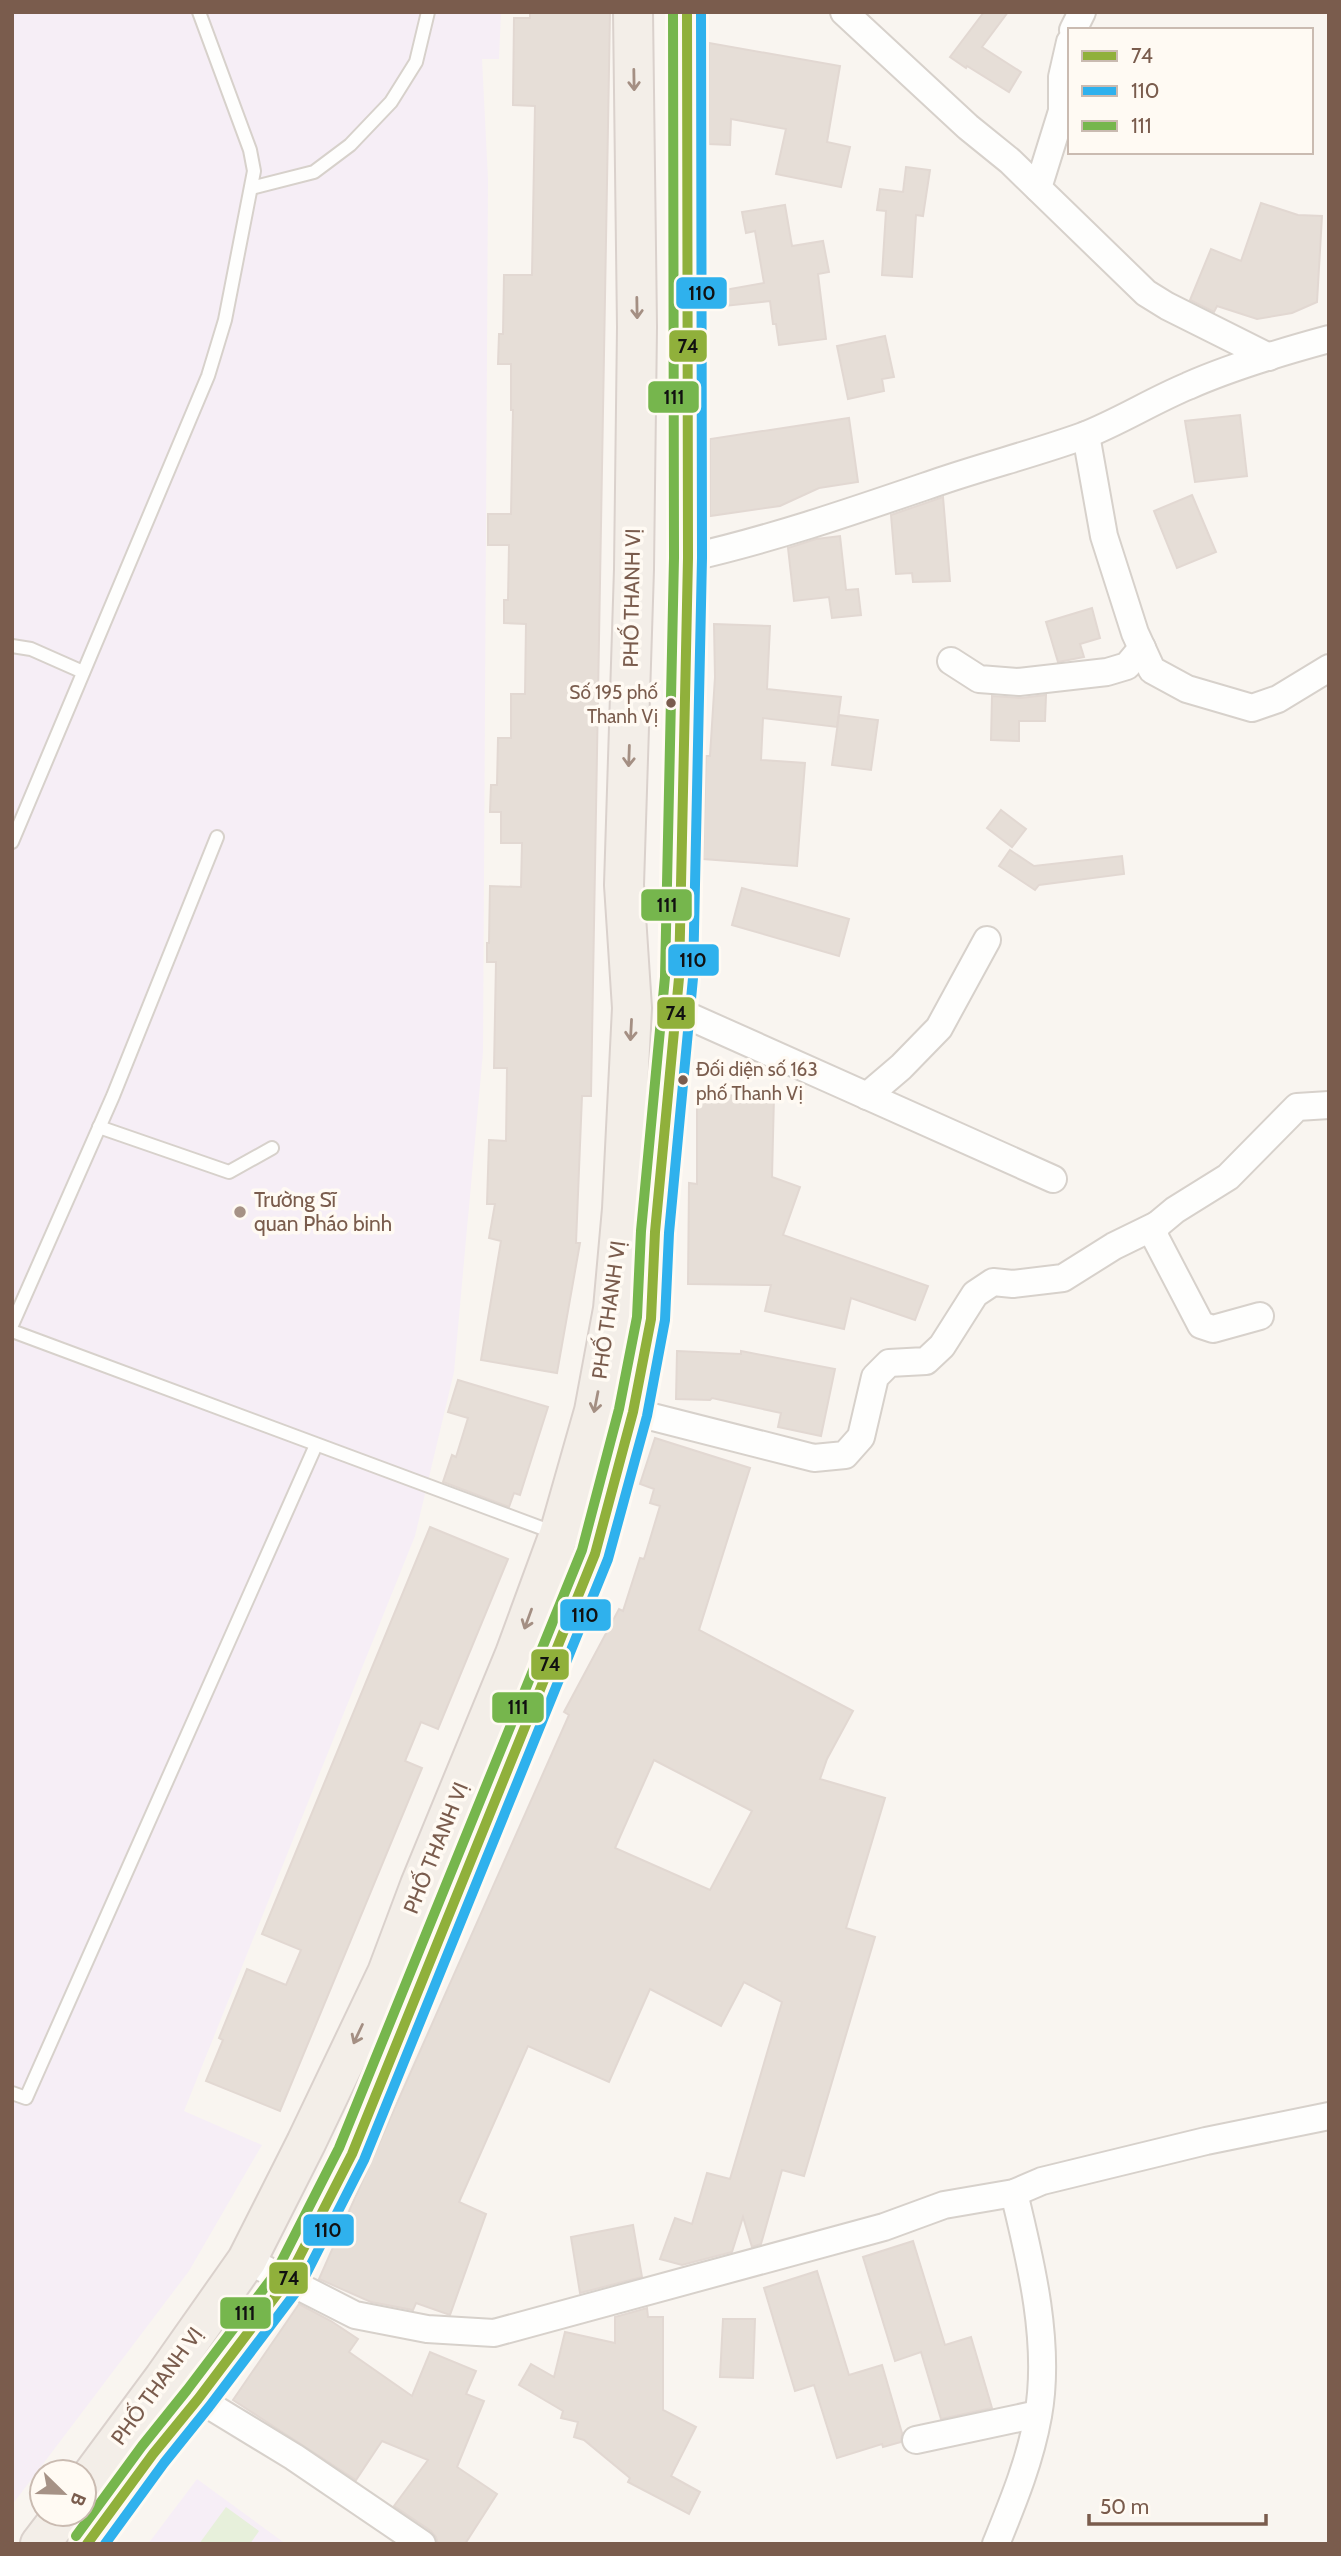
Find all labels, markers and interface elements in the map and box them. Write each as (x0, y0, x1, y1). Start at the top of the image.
legend (1068, 28, 1313, 154)
text: 74 (1131, 43, 1153, 68)
one-way arrow (627, 69, 641, 92)
text: 110 (1131, 78, 1159, 103)
text: 111 (1131, 113, 1152, 138)
line badge: 110 (675, 276, 728, 310)
text: 110 (688, 282, 716, 305)
one-way arrow (630, 296, 644, 319)
line badge: 74 (668, 329, 708, 363)
text: 74 (678, 335, 698, 358)
line badge: 111 (647, 380, 700, 414)
text: 111 (663, 386, 685, 409)
street label: PHỐ THANH VỊ (615, 528, 645, 668)
place label: Số 195 phố Thanh Vị (569, 681, 658, 728)
marker: Số 195 phố Thanh Vị (664, 696, 678, 710)
one-way arrow (622, 744, 635, 767)
line badge: 111 (640, 888, 693, 922)
text: 111 (656, 894, 678, 917)
line badge: 110 (667, 943, 720, 977)
text: 110 (679, 949, 707, 972)
line badge: 74 (656, 996, 696, 1030)
text: 74 (666, 1002, 686, 1025)
one-way arrow (624, 1018, 637, 1041)
place label: Đối diện số 163 phố Thanh Vị (696, 1058, 818, 1105)
marker: Đối diện số 163 phố Thanh Vị (676, 1073, 690, 1087)
place label: Trường Sĩ quan Pháo binh (254, 1187, 392, 1236)
marker: Trường Sĩ quan Pháo binh (232, 1204, 248, 1220)
street label: PHỐ THANH VỊ (583, 1239, 631, 1381)
one-way arrow (588, 1390, 602, 1413)
line badge: 110 (559, 1598, 612, 1632)
text: 110 (571, 1604, 599, 1627)
one-way arrow (520, 1608, 533, 1630)
line badge: 74 (530, 1648, 570, 1681)
text: 74 (540, 1653, 560, 1676)
line badge: 111 (491, 1691, 545, 1724)
text: 111 (507, 1696, 529, 1719)
street label: PHỐ THANH VỊ (395, 1777, 473, 1917)
one-way arrow (351, 2023, 364, 2044)
line badge: 110 (302, 2213, 355, 2247)
text: 110 (314, 2219, 342, 2242)
line badge: 74 (268, 2261, 309, 2295)
text: 74 (279, 2267, 299, 2290)
line badge: 111 (219, 2296, 272, 2330)
text: 111 (234, 2302, 256, 2325)
street label: PHỐ THANH VỊ (103, 2320, 208, 2449)
north arrow (28, 2458, 98, 2528)
scale bar (1089, 2482, 1266, 2526)
text: B (65, 2489, 91, 2510)
text: 50 m (1100, 2494, 1149, 2519)

